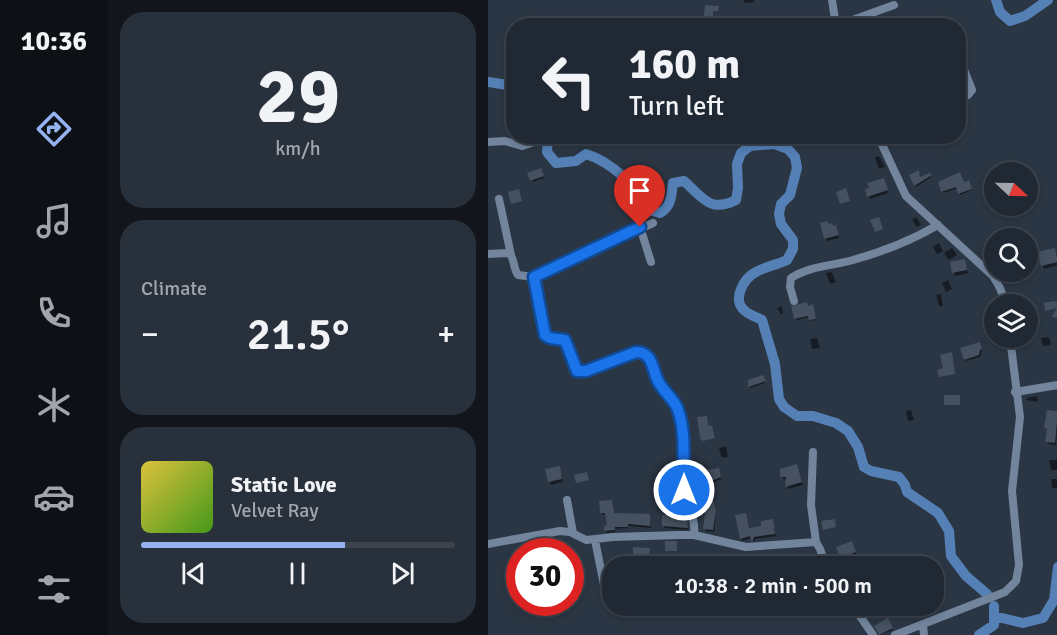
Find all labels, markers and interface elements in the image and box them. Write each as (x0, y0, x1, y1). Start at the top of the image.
text: 10:36 (21, 25, 87, 58)
text: 160 m (629, 39, 740, 90)
icon: left (530, 42, 608, 120)
text: 29 (256, 49, 340, 145)
text: Turn left (629, 90, 724, 123)
icon: directions (33, 108, 75, 150)
text: km/h (275, 136, 321, 161)
north arrow (984, 162, 1038, 216)
map controls (984, 162, 1038, 348)
pin (614, 165, 665, 227)
icon: arrive (623, 174, 656, 207)
icon: music (33, 200, 75, 242)
button: search (984, 228, 1038, 282)
text: Climate (141, 276, 207, 301)
icon: phone (33, 292, 75, 334)
button: layers (984, 294, 1038, 348)
text: 21.5° (247, 307, 349, 362)
text: − (141, 314, 159, 355)
text: + (437, 314, 455, 355)
icon: climate (33, 384, 75, 426)
position arrow (652, 458, 716, 522)
text: Static Love (231, 471, 337, 498)
icon: car (33, 476, 75, 518)
text: Velvet Ray (231, 498, 319, 523)
speed limit sign: 30 (506, 538, 584, 616)
icon: previous (177, 557, 210, 590)
icon: pause (281, 557, 314, 590)
icon: next (386, 557, 419, 590)
icon: filters (33, 568, 75, 610)
text: 10:38 · 2 min · 500 m (674, 572, 872, 599)

